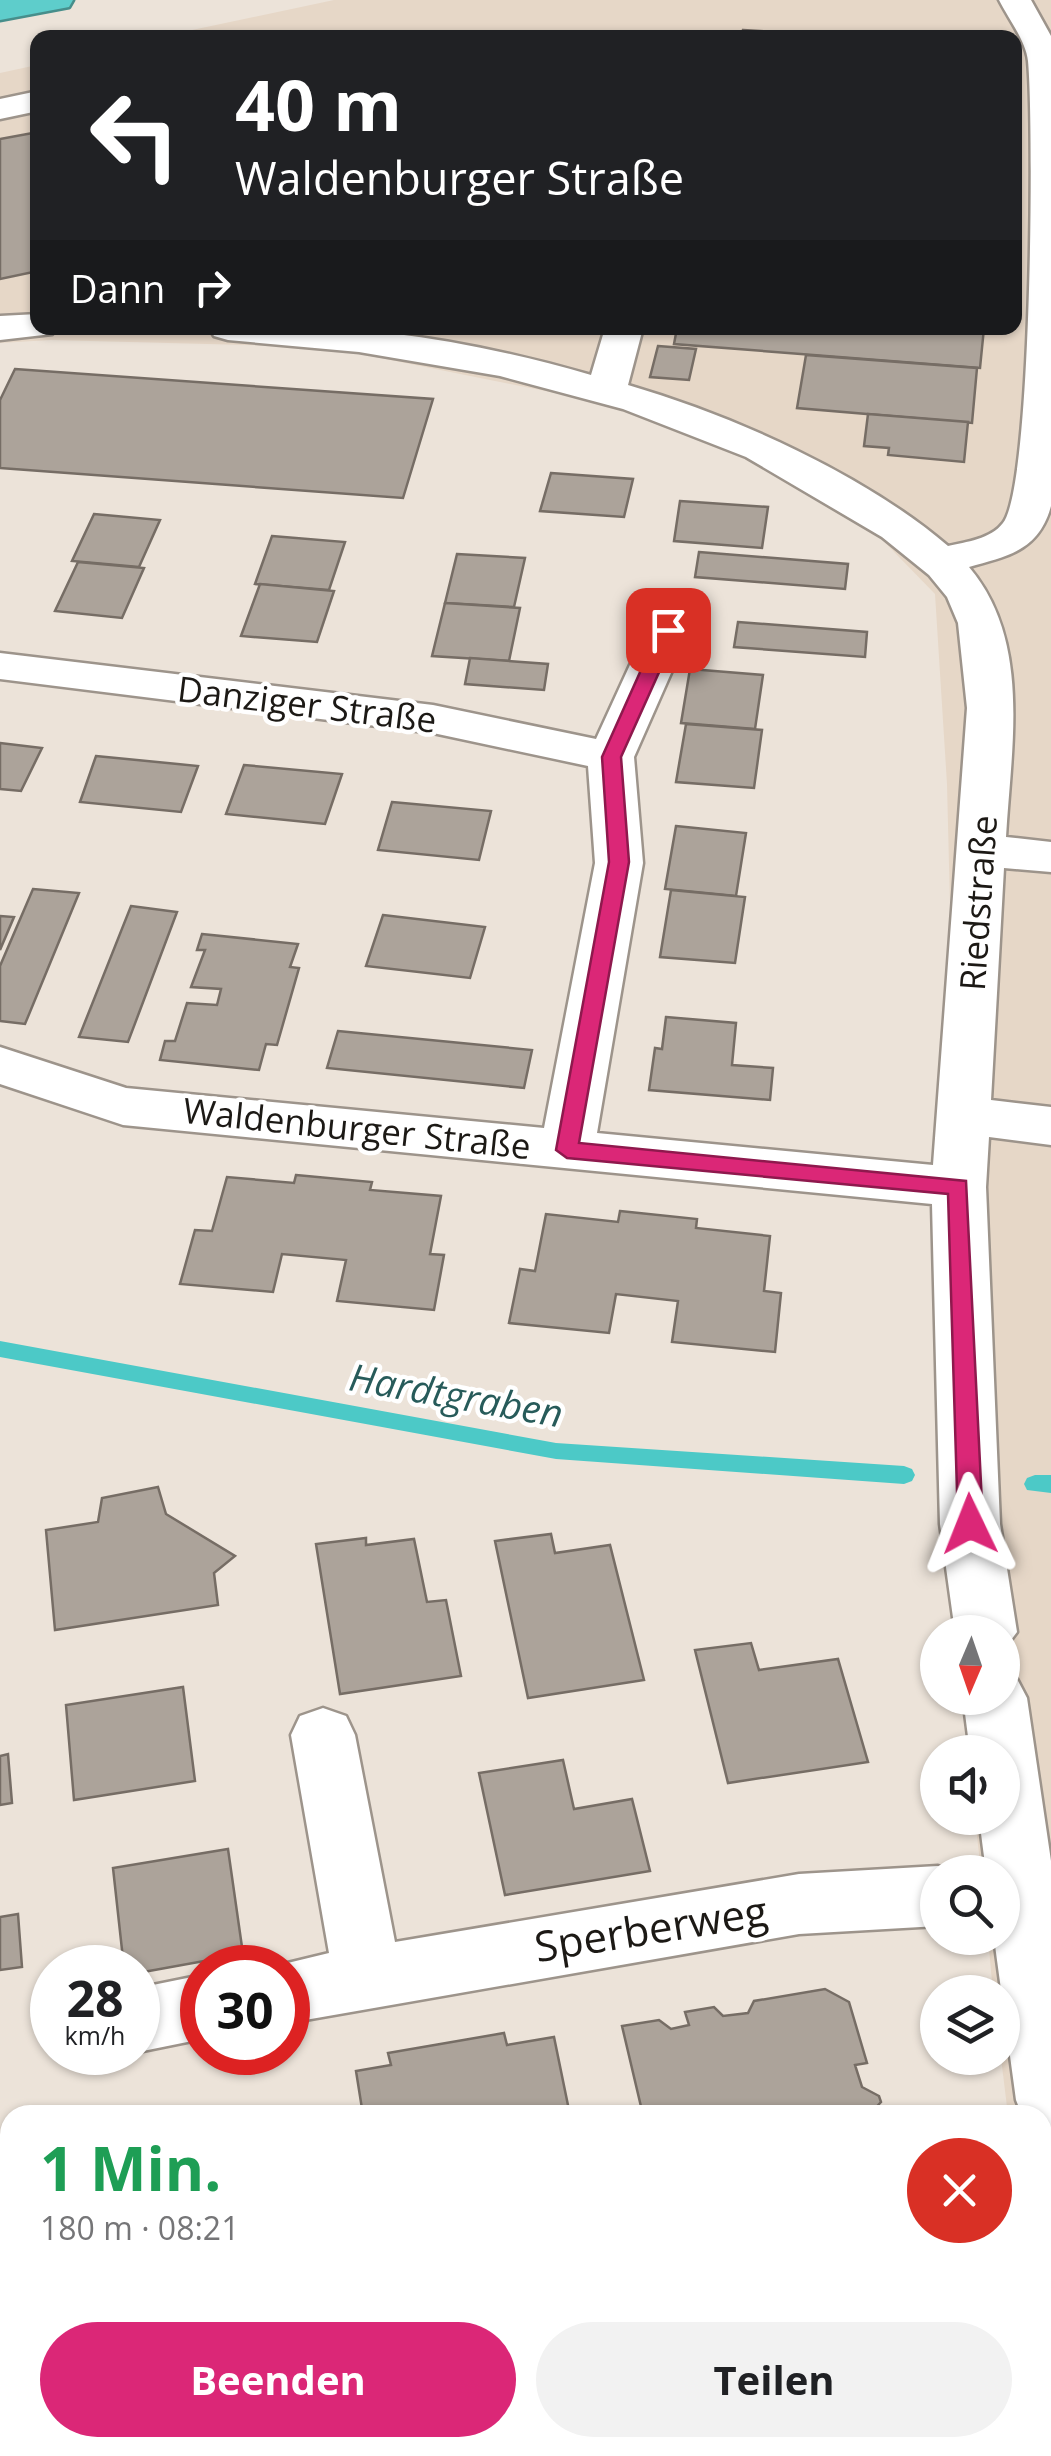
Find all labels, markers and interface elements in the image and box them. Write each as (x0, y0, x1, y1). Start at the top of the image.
text: 40 m (235, 56, 402, 152)
icon: left (70, 70, 200, 200)
text: Waldenburger Straße (235, 147, 684, 208)
icon: right (185, 260, 240, 315)
text: Dann (70, 262, 165, 314)
pin (626, 588, 711, 673)
icon: arrive (641, 603, 696, 658)
street label: Danziger Straße (175, 664, 439, 743)
street label: Riedstraße (948, 814, 1007, 992)
street label: Waldenburger Straße (181, 1086, 533, 1169)
water label: Hardtgraben (346, 1350, 567, 1438)
position arrow (918, 1472, 1022, 1576)
north arrow (920, 1615, 1020, 1715)
map controls (920, 1615, 1020, 2075)
button: sound (920, 1735, 1020, 1835)
button: search (920, 1855, 1020, 1955)
street label: Sperberweg (530, 1881, 771, 1974)
speed limit sign: 30 (180, 1945, 310, 2075)
text: 28 (66, 1964, 124, 2032)
button: layers (920, 1975, 1020, 2075)
text: km/h (65, 2018, 125, 2052)
text: 1 Min. (40, 2127, 221, 2209)
button: close (907, 2138, 1012, 2243)
text: 180 m · 08:21 (40, 2206, 239, 2249)
button: Beenden (40, 2322, 516, 2437)
button: Teilen (536, 2322, 1012, 2437)

